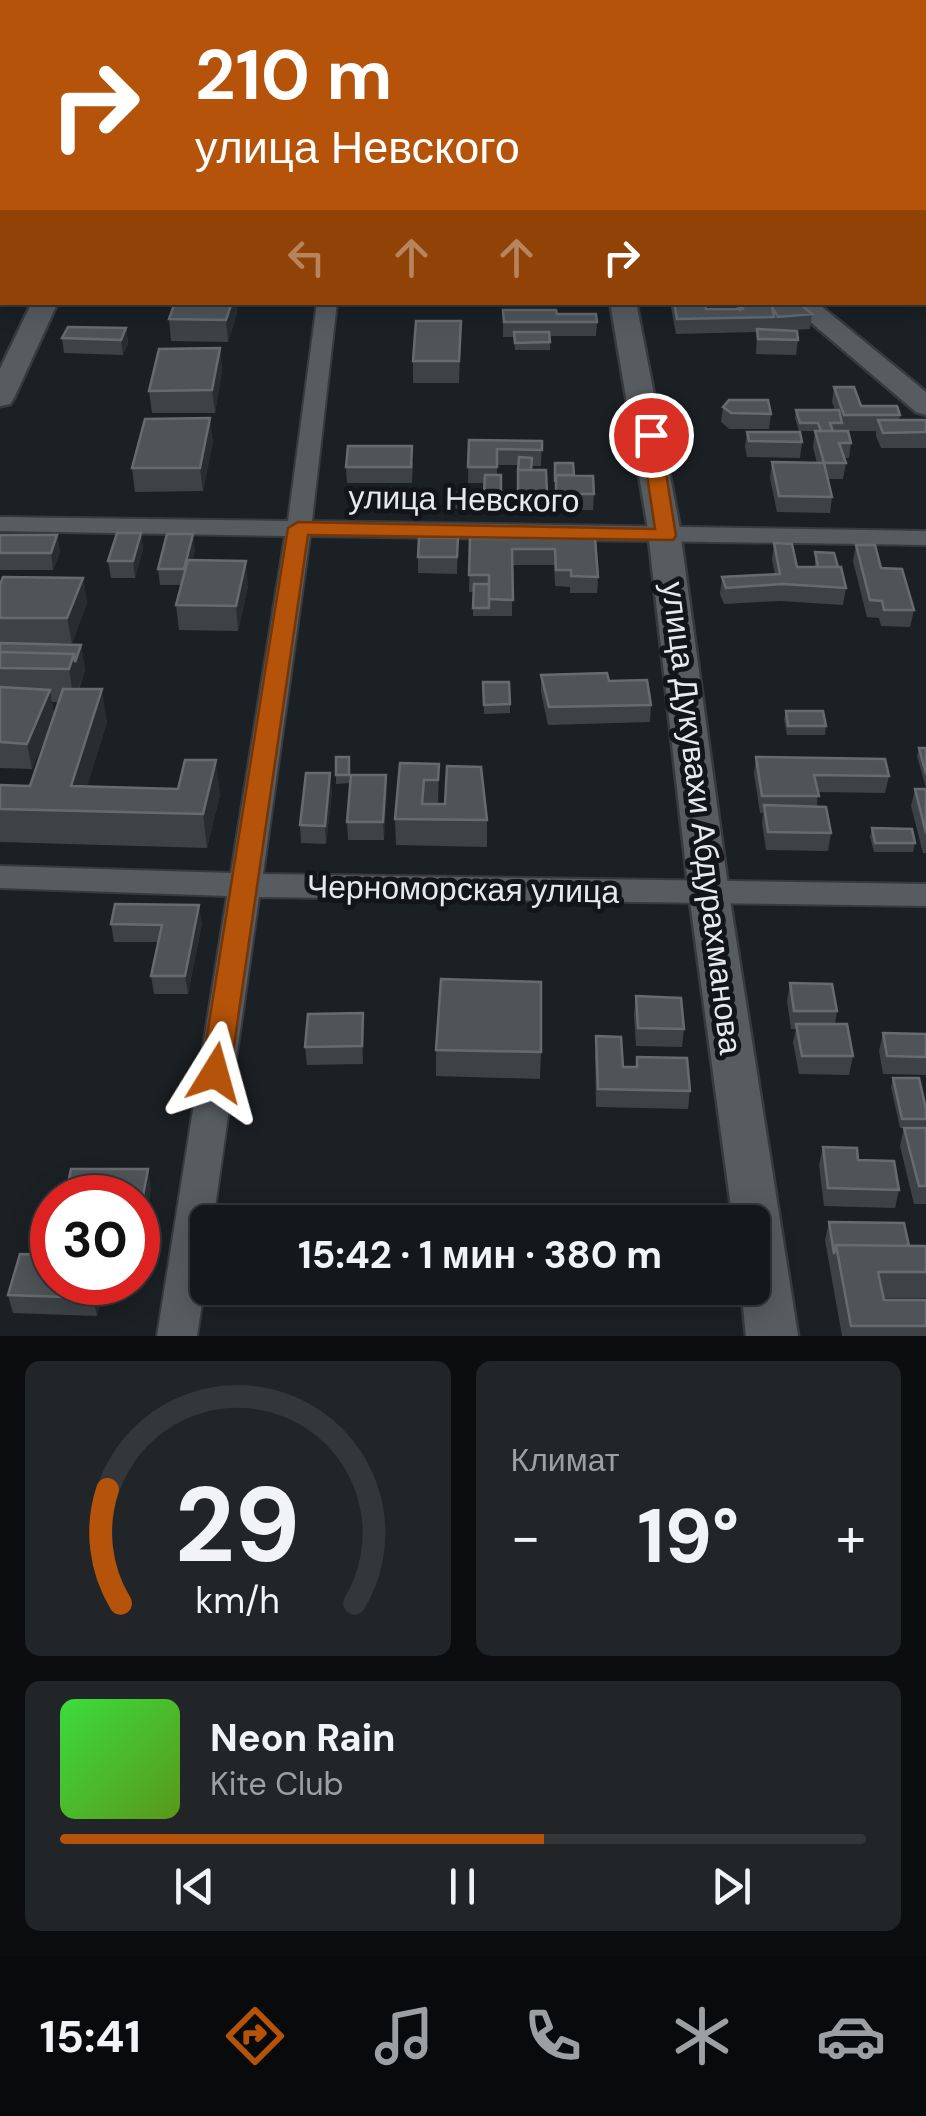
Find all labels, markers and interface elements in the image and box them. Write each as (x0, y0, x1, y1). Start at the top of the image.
text: 210 m (195, 30, 392, 121)
icon: right (30, 40, 160, 170)
text: улица Невского (195, 118, 520, 177)
icon: left (279, 230, 334, 285)
icon: ahead (384, 230, 439, 285)
icon: ahead (489, 230, 544, 285)
icon: right (594, 230, 649, 285)
pin (609, 393, 694, 478)
icon: arrive (624, 408, 679, 463)
street label: улица Невского (348, 476, 580, 522)
street label: улица Дукувахи Абдурахманова (652, 579, 752, 1057)
street label: Черноморская улица (307, 865, 620, 913)
position arrow (163, 1021, 267, 1125)
speed limit sign: 30 (30, 1175, 160, 1305)
text: 15:42 · 1 мин · 380 m (298, 1230, 662, 1280)
text: Климат (511, 1439, 619, 1481)
text: 29 (175, 1458, 301, 1593)
text: 19° (637, 1488, 739, 1585)
text: − (511, 1501, 541, 1573)
text: + (836, 1501, 866, 1573)
text: km/h (196, 1578, 280, 1624)
text: Neon Rain (210, 1713, 395, 1763)
text: Kite Club (210, 1763, 344, 1805)
icon: previous (167, 1859, 222, 1914)
icon: pause (435, 1859, 490, 1914)
icon: next (704, 1859, 759, 1914)
icon: directions (220, 2001, 290, 2071)
icon: music (369, 2001, 439, 2071)
icon: phone (518, 2001, 588, 2071)
icon: climate (667, 2001, 737, 2071)
icon: car (816, 2001, 886, 2071)
text: 15:41 (40, 2007, 141, 2066)

